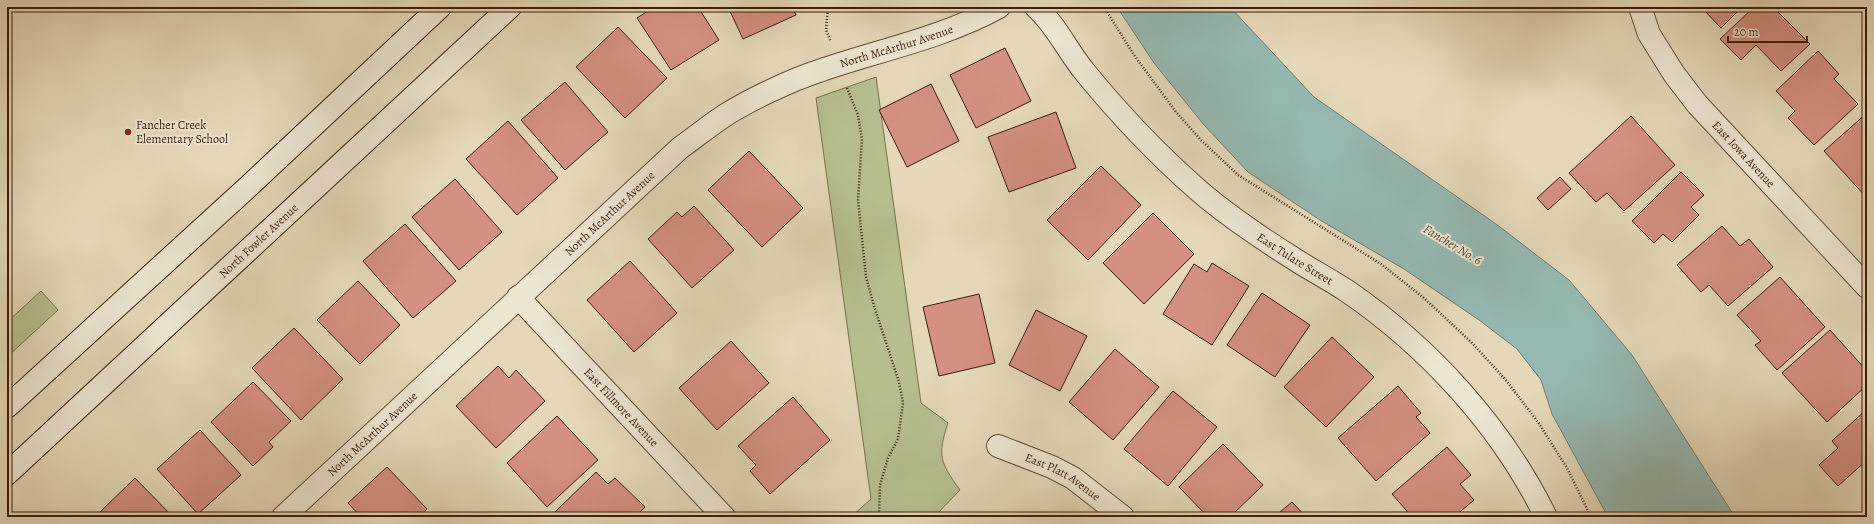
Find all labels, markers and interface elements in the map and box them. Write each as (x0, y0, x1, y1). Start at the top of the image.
scale bar (1728, 18, 1807, 44)
street label: North McArthur Avenue (838, 21, 955, 72)
text: 20 m (1734, 24, 1758, 40)
place label: Fancher Creek Elementary School (136, 117, 228, 147)
street label: East Iowa Avenue (1709, 117, 1779, 191)
marker: Fancher Creek Elementary School (123, 127, 133, 137)
street label: North McArthur Avenue (561, 167, 658, 259)
street label: North Fowler Avenue (215, 200, 301, 281)
water label: Fancher No. 6 (1420, 220, 1486, 269)
street label: East Tulare Street (1254, 229, 1336, 288)
street label: East Fillmore Avenue (580, 364, 662, 450)
street label: North McArthur Avenue (324, 388, 421, 480)
street label: East Platt Avenue (1023, 449, 1104, 504)

